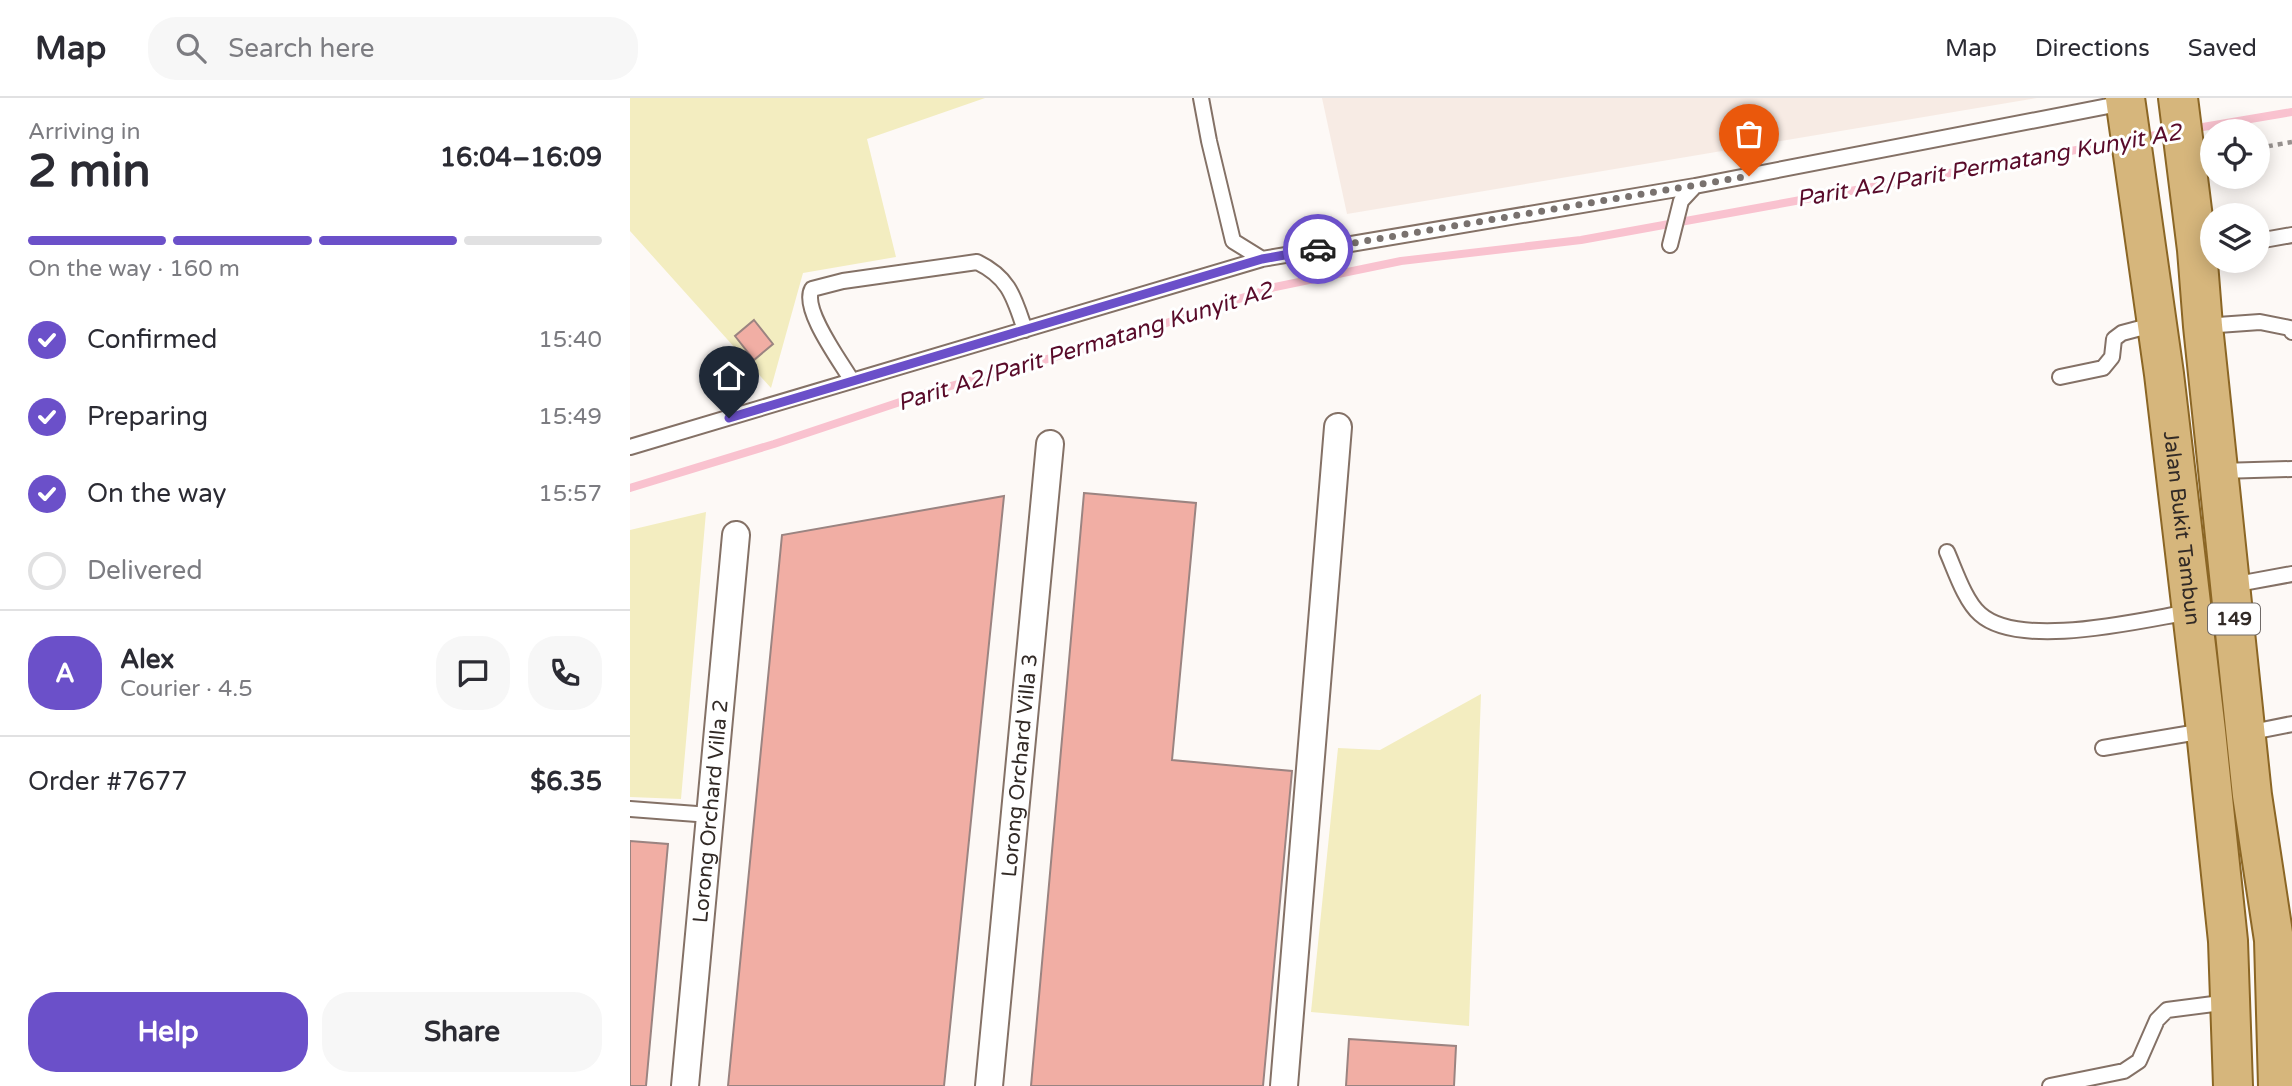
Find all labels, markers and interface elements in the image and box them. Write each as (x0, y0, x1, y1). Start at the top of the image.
search box (148, 17, 638, 80)
text: Map (35, 29, 106, 68)
icon: search (172, 29, 210, 67)
text: Search here (228, 33, 374, 64)
text: Map (1945, 34, 1997, 63)
text: Directions (2035, 34, 2150, 63)
text: Saved (2188, 34, 2257, 63)
pin (1719, 104, 1779, 176)
icon: bag (1730, 115, 1768, 153)
text: Arriving in (28, 118, 141, 146)
water label: Parit A2/Parit Permatang Kunyit A2 (1794, 118, 2185, 214)
map controls (2200, 119, 2270, 273)
button: locate (2200, 119, 2270, 189)
text: 16:04–16:09 (440, 142, 602, 173)
text: 2 min (28, 144, 151, 199)
button: layers (2200, 203, 2270, 273)
courier (1283, 214, 1353, 284)
icon: car (1299, 230, 1337, 268)
text: On the way · 160 m (28, 255, 240, 283)
water label: Parit A2/Parit Permatang Kunyit A2 (894, 276, 1277, 417)
icon: check (28, 321, 66, 359)
text: Confirmed (87, 324, 217, 355)
text: 15:40 (538, 326, 602, 354)
pin (699, 346, 759, 418)
icon: home (710, 357, 748, 395)
icon: check (28, 398, 66, 436)
text: Preparing (87, 401, 208, 432)
text: 15:49 (538, 403, 602, 431)
street label: Jalan Bukit Tambun (2158, 430, 2206, 627)
icon: check (28, 475, 66, 513)
text: On the way (87, 478, 227, 509)
text: 15:57 (538, 480, 602, 508)
text: Delivered (87, 555, 203, 586)
road number: 149 (2208, 604, 2260, 634)
button: chat (436, 636, 510, 710)
button: phone (528, 636, 602, 710)
text: Alex (120, 644, 174, 675)
street label: Lorong Orchard Villa 3 (996, 653, 1043, 878)
text: A (55, 658, 75, 689)
text: Courier · 4.5 (120, 675, 253, 703)
street label: Lorong Orchard Villa 2 (688, 698, 733, 924)
text: Order #7677 (28, 766, 188, 797)
text: $6.35 (530, 766, 602, 797)
button: Help (28, 992, 308, 1072)
button: Share (322, 992, 602, 1072)

